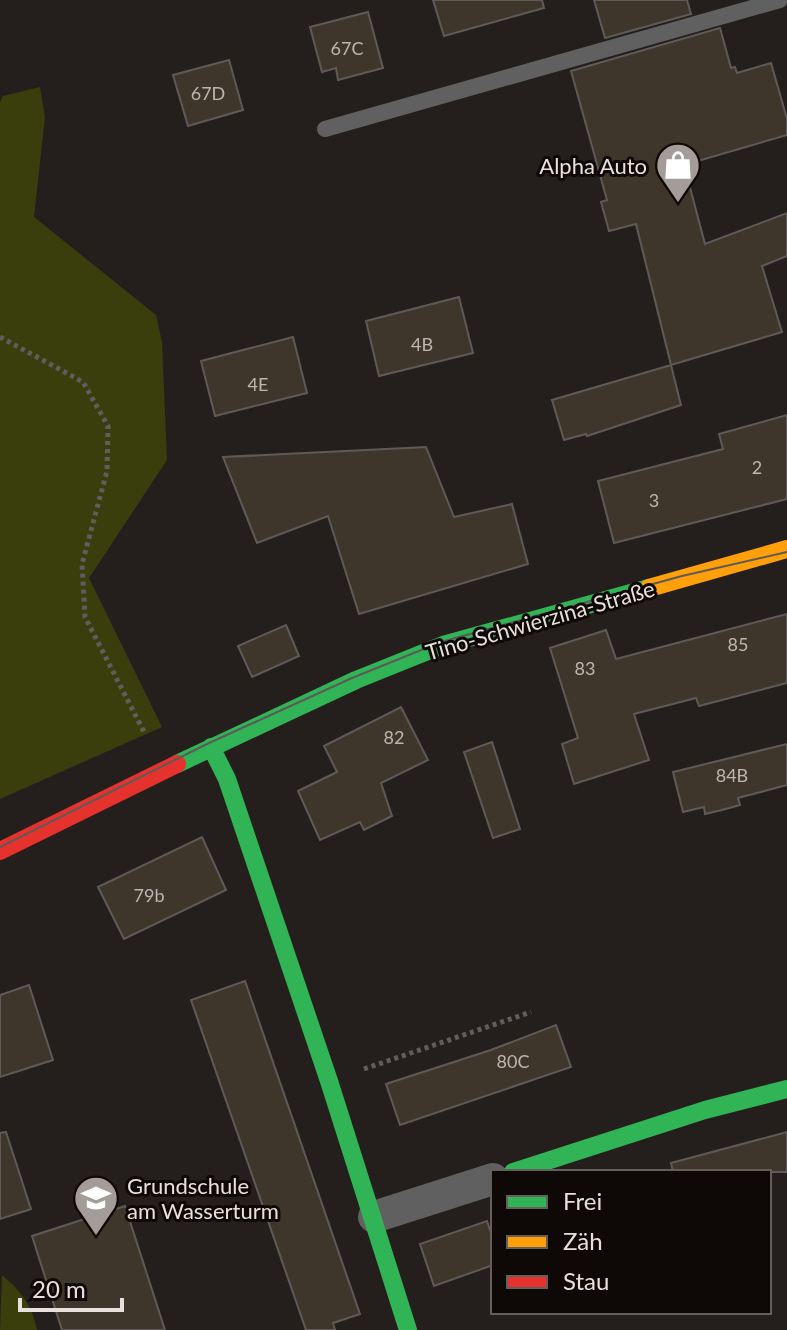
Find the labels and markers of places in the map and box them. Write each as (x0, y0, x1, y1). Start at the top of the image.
shop icon: Alpha Auto (654, 141, 702, 204)
place label: Alpha Auto (539, 152, 647, 179)
place label: Grundschule am Wasserturm (127, 1172, 279, 1224)
school or university icon: Grundschule am Wasserturm (72, 1174, 120, 1237)

